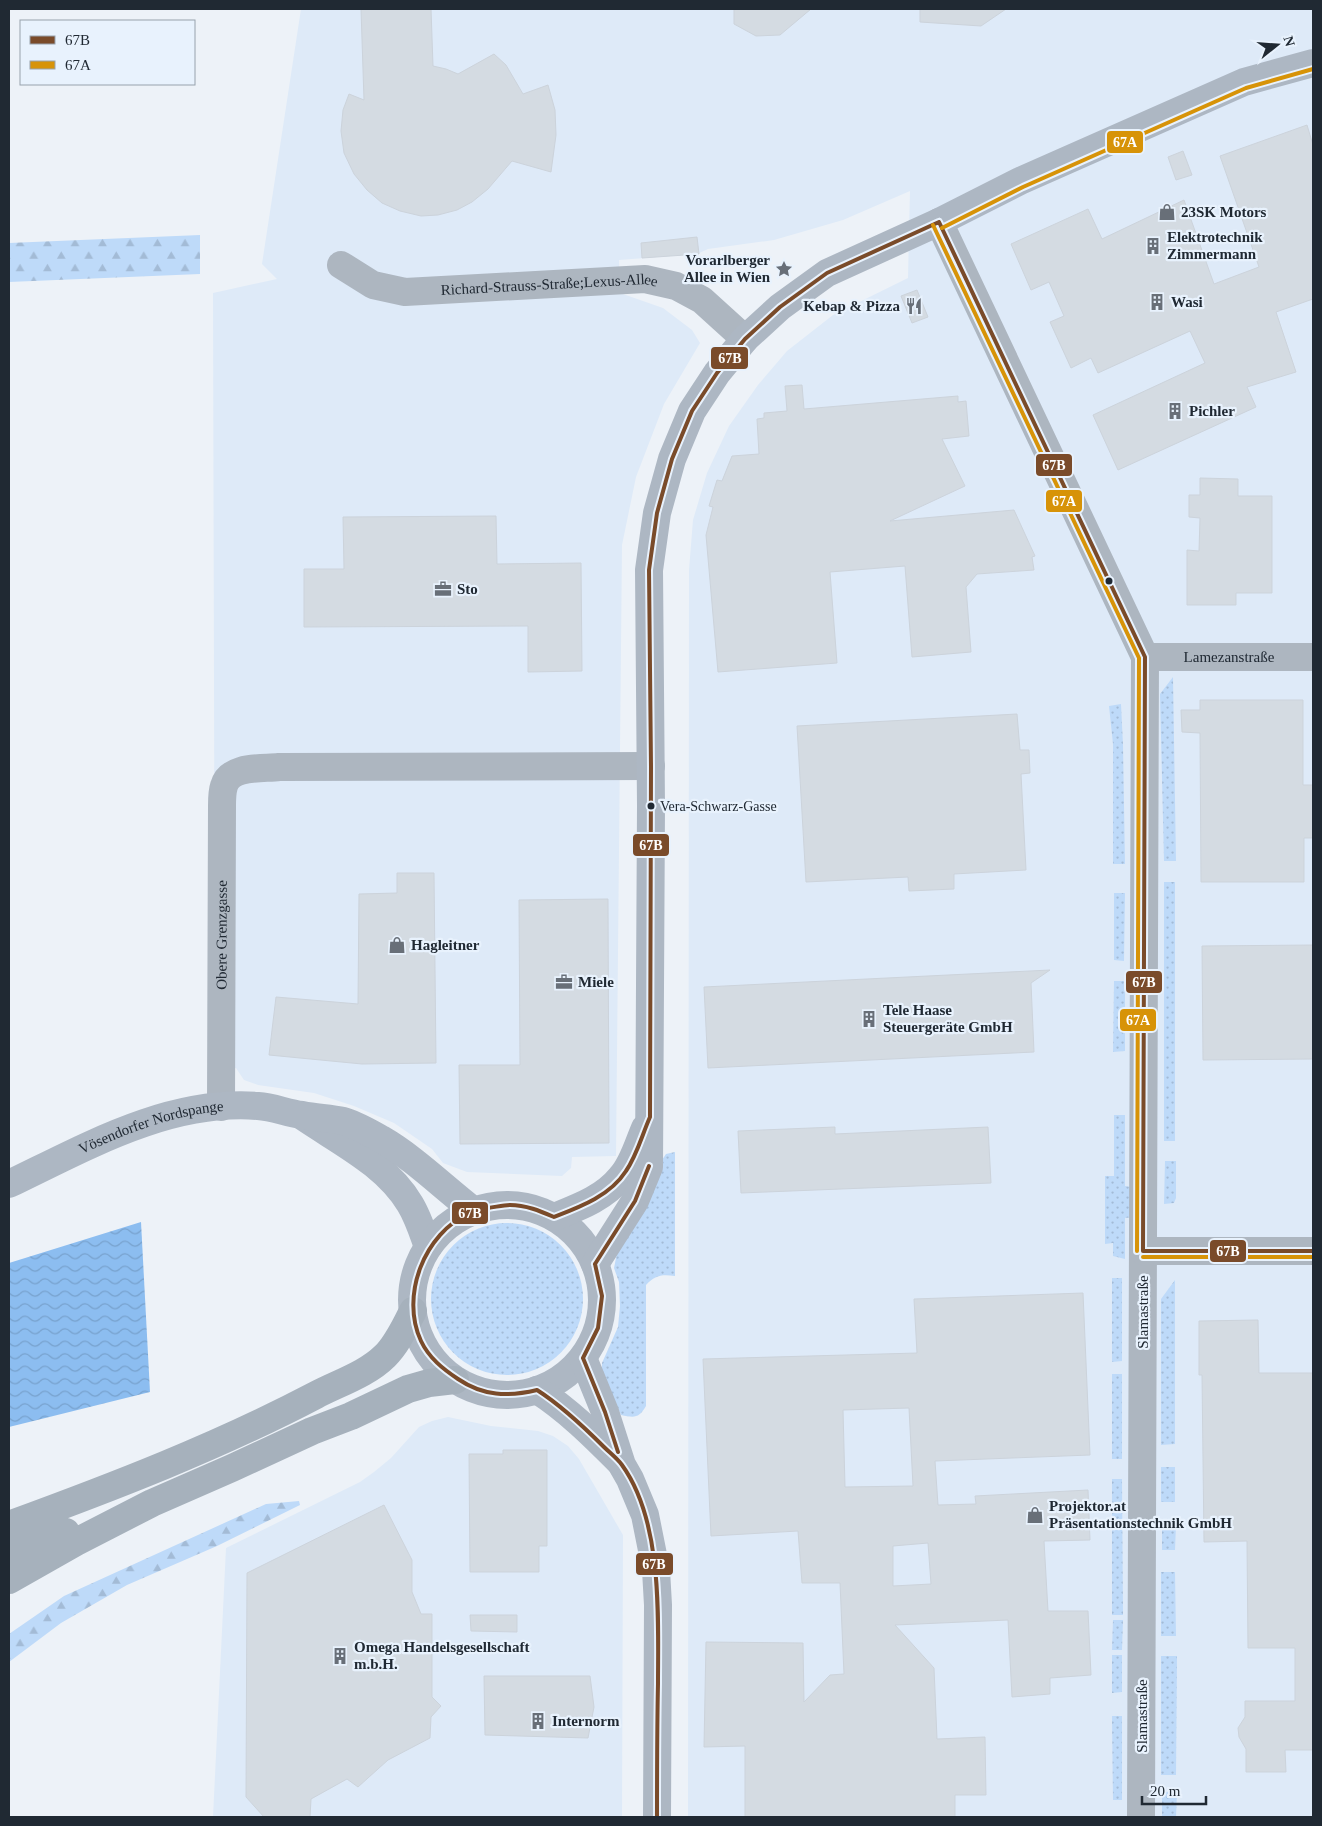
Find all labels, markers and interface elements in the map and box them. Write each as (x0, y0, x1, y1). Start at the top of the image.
legend (20, 20, 195, 85)
north arrow (1252, 20, 1302, 70)
text: 67B (65, 32, 90, 48)
text: N (1280, 34, 1298, 48)
text: 67A (65, 57, 91, 73)
line badge: 67A (1106, 130, 1144, 154)
text: 67A (1113, 135, 1138, 150)
shop icon: 23SK Motors (1157, 202, 1177, 222)
place label: 23SK Motors (1181, 204, 1267, 220)
place label: Elektrotechnik Zimmermann (1167, 229, 1263, 262)
building icon: Elektrotechnik Zimmermann (1143, 236, 1163, 256)
place label: Vorarlberger Allee in Wien (684, 252, 771, 285)
place icon: Vorarlberger Allee in Wien (774, 259, 794, 279)
street label: Richard-Strauss-Straße;Lexus-Allee (440, 271, 660, 298)
building icon: Wasi (1147, 292, 1167, 312)
place label: Wasi (1171, 294, 1203, 310)
restaurant icon: Kebap & Pizza (904, 296, 924, 316)
place label: Kebap & Pizza (803, 298, 900, 314)
line badge: 67B (710, 346, 749, 370)
text: 67B (718, 351, 742, 366)
building icon: Pichler (1165, 401, 1185, 421)
place label: Pichler (1189, 403, 1235, 419)
line badge: 67B (1035, 453, 1073, 477)
text: 67B (1042, 458, 1066, 473)
line badge: 67A (1045, 489, 1083, 513)
text: 67A (1052, 494, 1077, 509)
unlabelled marker (1104, 576, 1114, 586)
office icon: Sto (433, 579, 453, 599)
place label: Sto (457, 581, 478, 597)
street label: Lamezanstraße (1184, 649, 1275, 665)
place label: Vera-Schwarz-Gasse (660, 799, 777, 814)
marker: Vera-Schwarz-Gasse (646, 801, 656, 811)
line badge: 67B (632, 833, 670, 857)
text: 67B (639, 838, 663, 853)
street label: Obere Grenzgasse (213, 880, 230, 990)
shop icon: Hagleitner (387, 935, 407, 955)
place label: Hagleitner (411, 937, 480, 953)
line badge: 67B (1125, 970, 1163, 994)
office icon: Miele (554, 972, 574, 992)
place label: Miele (578, 974, 614, 990)
text: 67B (1132, 975, 1156, 990)
place label: Tele Haase Steuergeräte GmbH (883, 1002, 1013, 1035)
line badge: 67A (1119, 1008, 1157, 1032)
building icon: Tele Haase Steuergeräte GmbH (859, 1009, 879, 1029)
text: 67A (1126, 1013, 1151, 1028)
street label: Vösendorfer Nordspange (76, 1098, 224, 1157)
line badge: 67B (451, 1201, 489, 1225)
text: 67B (458, 1206, 482, 1221)
line badge: 67B (1209, 1239, 1247, 1263)
text: 67B (1216, 1244, 1240, 1259)
street label: Slamastraße (1135, 1275, 1151, 1349)
place label: Projektor.at Präsentationstechnik GmbH (1049, 1498, 1232, 1531)
shop icon: Projektor.at Präsentationstechnik GmbH (1025, 1505, 1045, 1525)
line badge: 67B (635, 1552, 674, 1576)
text: 67B (642, 1557, 666, 1572)
place label: Omega Handelsgesellschaft m.b.H. (354, 1639, 529, 1672)
building icon: Omega Handelsgesellschaft m.b.H. (330, 1646, 350, 1666)
street label: Slamastraße (1134, 1679, 1150, 1753)
building icon: Internorm (528, 1711, 548, 1731)
place label: Internorm (552, 1713, 620, 1729)
scale bar (1142, 1774, 1206, 1806)
text: 20 m (1150, 1783, 1181, 1799)

